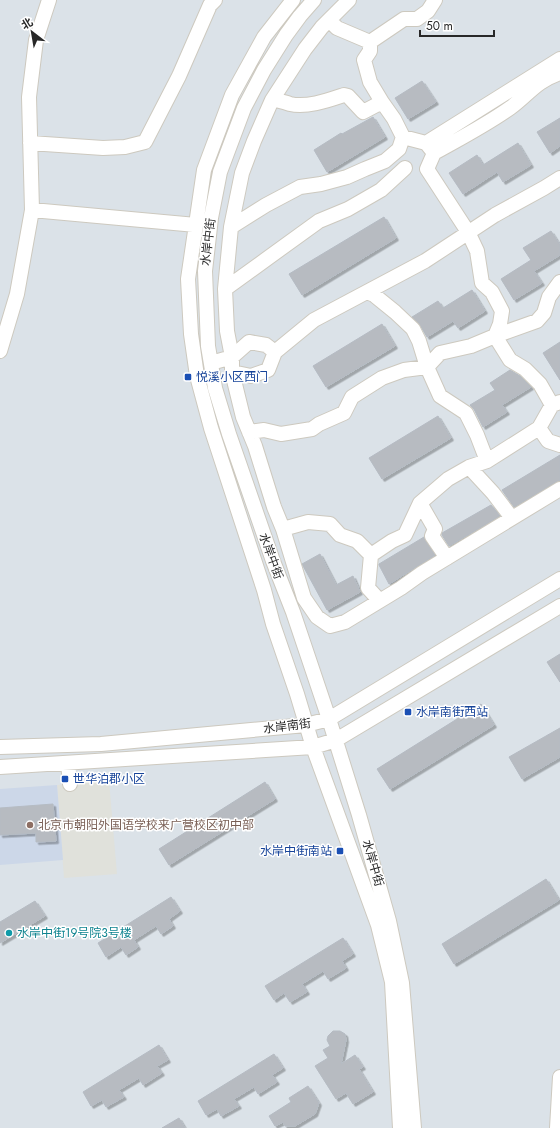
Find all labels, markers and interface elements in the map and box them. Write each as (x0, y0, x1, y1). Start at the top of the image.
north arrow (12, 12, 52, 52)
scale bar (420, 12, 494, 38)
text: 北 (18, 14, 36, 33)
text: 50 m (426, 17, 453, 35)
street label: 水岸中街 (196, 217, 220, 267)
place label: 悦溪小区西门 (196, 368, 268, 386)
marker: 悦溪小区西门 (183, 372, 193, 382)
street label: 水岸中街 (254, 530, 288, 582)
place label: 水岸南街西站 (416, 703, 488, 721)
marker: 水岸南街西站 (403, 707, 413, 717)
street label: 水岸南街 (262, 714, 312, 738)
place label: 世华泊郡小区 (73, 770, 145, 788)
marker: 世华泊郡小区 (60, 774, 70, 784)
place label: 北京市朝阳外国语学校来广营校区初中部 (38, 816, 254, 834)
marker: 北京市朝阳外国语学校来广营校区初中部 (25, 820, 35, 830)
street label: 水岸中街 (358, 837, 388, 889)
place label: 水岸中街南站 (260, 842, 332, 860)
marker: 水岸中街南站 (335, 846, 345, 856)
place label: 水岸中街19号院3号楼 (17, 924, 132, 942)
marker: 水岸中街19号院3号楼 (4, 928, 14, 938)

